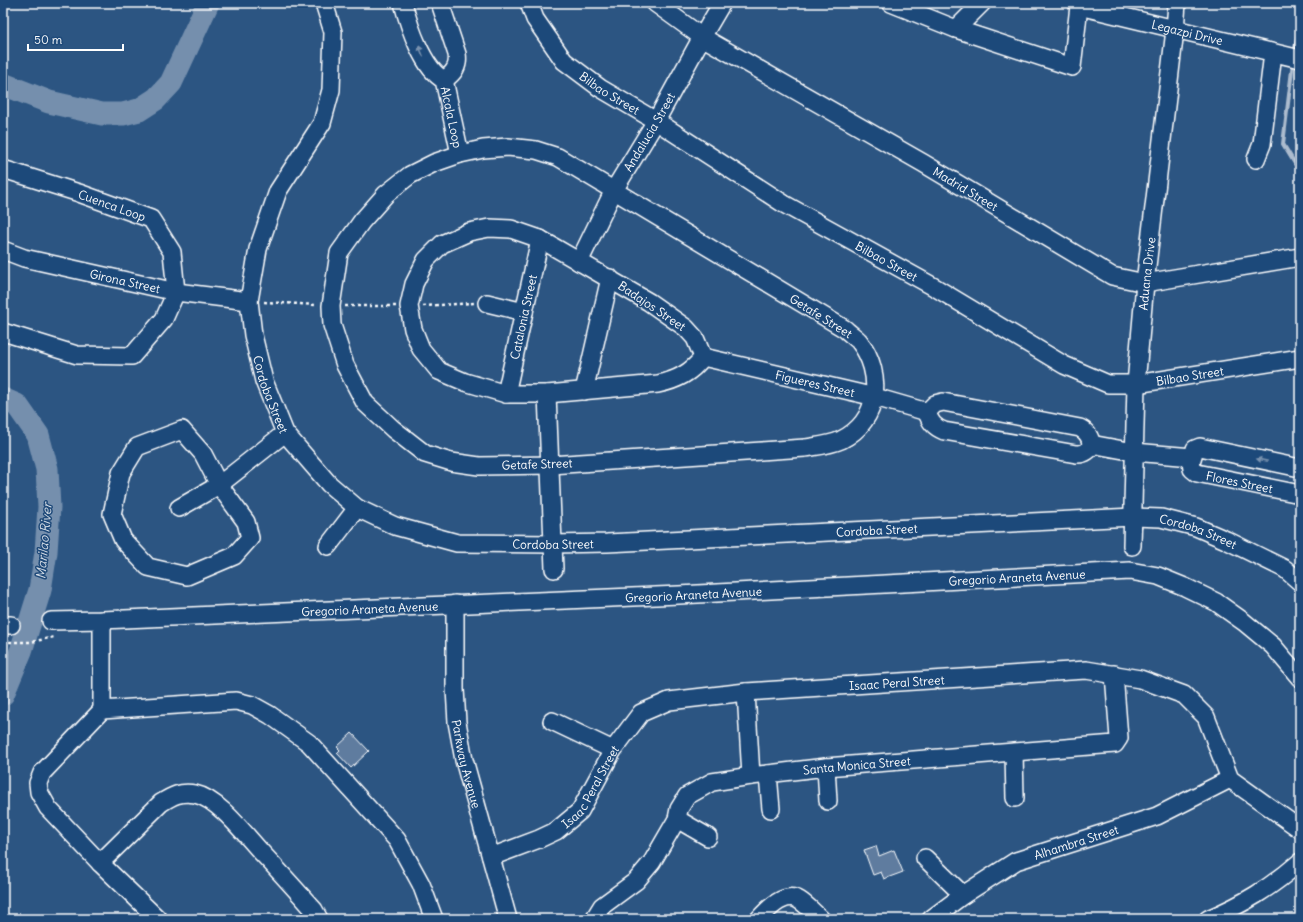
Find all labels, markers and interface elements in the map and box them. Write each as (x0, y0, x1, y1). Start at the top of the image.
street label: Legazpi Drive (1150, 16, 1224, 48)
scale bar (28, 26, 123, 52)
text: 50 m (34, 32, 63, 47)
one-way arrow (417, 44, 423, 56)
street label: Bilbao Street (577, 68, 643, 117)
street label: Alcala Loop (438, 85, 466, 149)
street label: Andalucia Street (620, 90, 678, 174)
street label: Madrid Street (930, 163, 1001, 214)
street label: Cuenca Loop (76, 186, 148, 224)
street label: Aduana Drive (1135, 236, 1158, 311)
street label: Bilbao Street (853, 238, 920, 284)
street label: Girona Street (88, 265, 162, 296)
street label: Catalonia Street (506, 273, 540, 361)
street label: Badajos Street (615, 278, 689, 334)
street label: Getafe Street (787, 291, 855, 341)
street label: Cordoba Street (251, 354, 292, 435)
street label: Bilbao Street (1155, 363, 1225, 388)
street label: Figueres Street (774, 367, 856, 400)
street label: Getafe Street (501, 455, 573, 473)
one-way arrow (1256, 456, 1268, 462)
street label: Flores Street (1205, 468, 1274, 496)
water label: Marilao River (32, 500, 56, 580)
street label: Cordoba Street (1158, 510, 1239, 552)
street label: Cordoba Street (836, 520, 918, 539)
street label: Cordoba Street (512, 536, 594, 552)
street label: Gregorio Araneta Avenue (948, 566, 1086, 588)
street label: Gregorio Araneta Avenue (625, 583, 762, 605)
street label: Gregorio Araneta Avenue (301, 598, 439, 619)
street label: Isaac Peral Street (848, 672, 945, 693)
street label: Parkway Avenue (449, 718, 485, 810)
street label: Isaac Peral Street (558, 742, 622, 831)
street label: Santa Monica Street (802, 753, 911, 777)
street label: Alhambra Street (1032, 821, 1120, 862)

